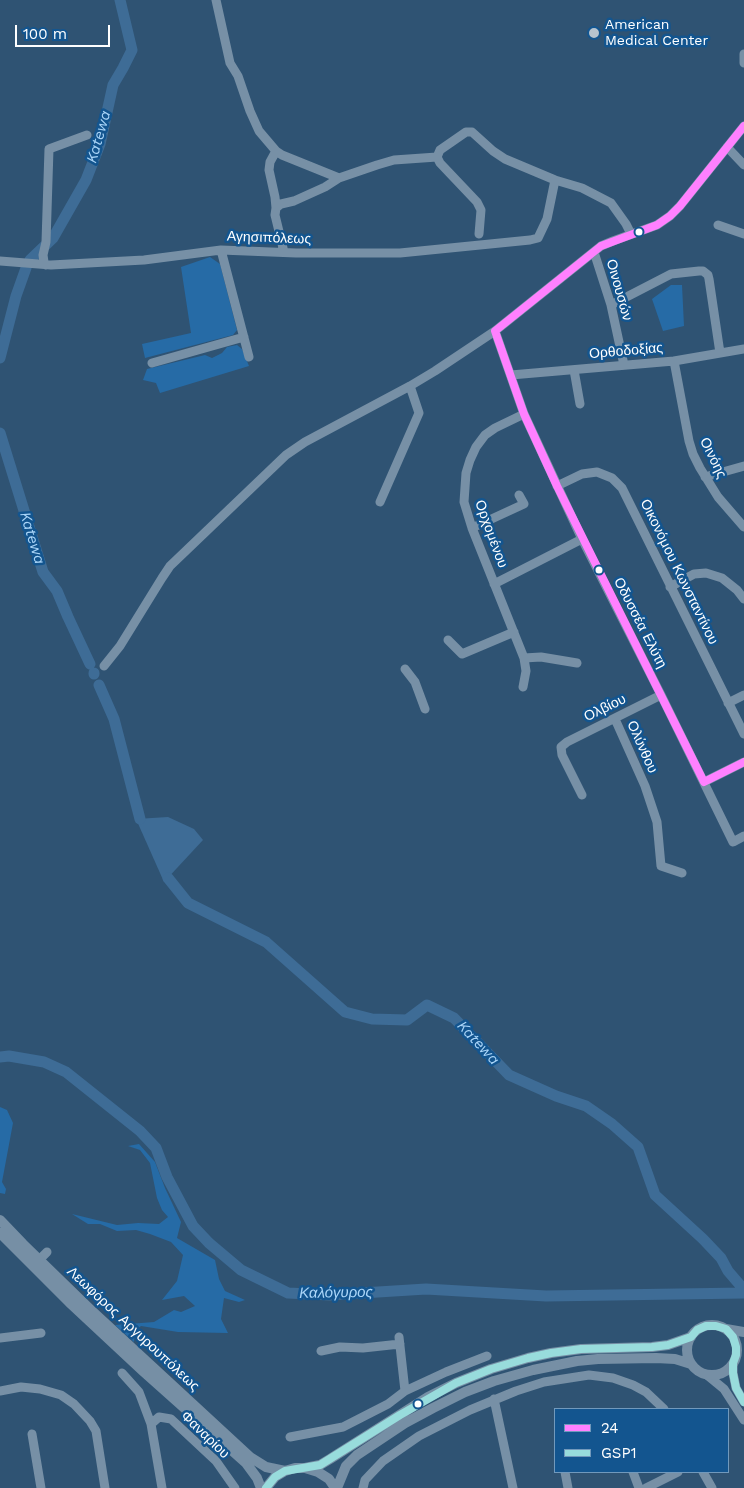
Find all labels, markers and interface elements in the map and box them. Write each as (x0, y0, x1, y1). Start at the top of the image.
scale bar (18, 15, 112, 47)
place label: American Medical Center (605, 17, 708, 49)
text: 100 m (23, 25, 67, 43)
marker: American Medical Center (587, 26, 601, 40)
water label: Katewa (83, 109, 115, 165)
unlabelled marker (634, 227, 644, 237)
street label: Αγησιπόλεως (227, 228, 311, 248)
street label: Οινουσών (602, 257, 636, 323)
street label: Ορθοδοξίας (588, 339, 664, 363)
street label: Οινόης (696, 435, 730, 481)
street label: Οικονόμου Κωνσταντίνου (636, 497, 722, 647)
street label: Ορχομένου (471, 498, 511, 570)
water label: Katewa (16, 510, 48, 566)
unlabelled marker (594, 565, 604, 575)
street label: Οδυσσέα Ελύτη (610, 575, 670, 671)
street label: Ολβίου (581, 691, 629, 725)
street label: Ολύνθου (623, 718, 661, 776)
water label: Katewa (453, 1017, 503, 1069)
street label: Λεωφόρος Αργυρουπόλεως (63, 1263, 203, 1395)
water label: Καλόγυρος (299, 1283, 373, 1303)
unlabelled marker (413, 1399, 423, 1409)
street label: Φαναρίου (177, 1408, 233, 1462)
legend (554, 1408, 729, 1473)
text: 24 (601, 1419, 618, 1437)
text: GSP1 (601, 1444, 636, 1462)

